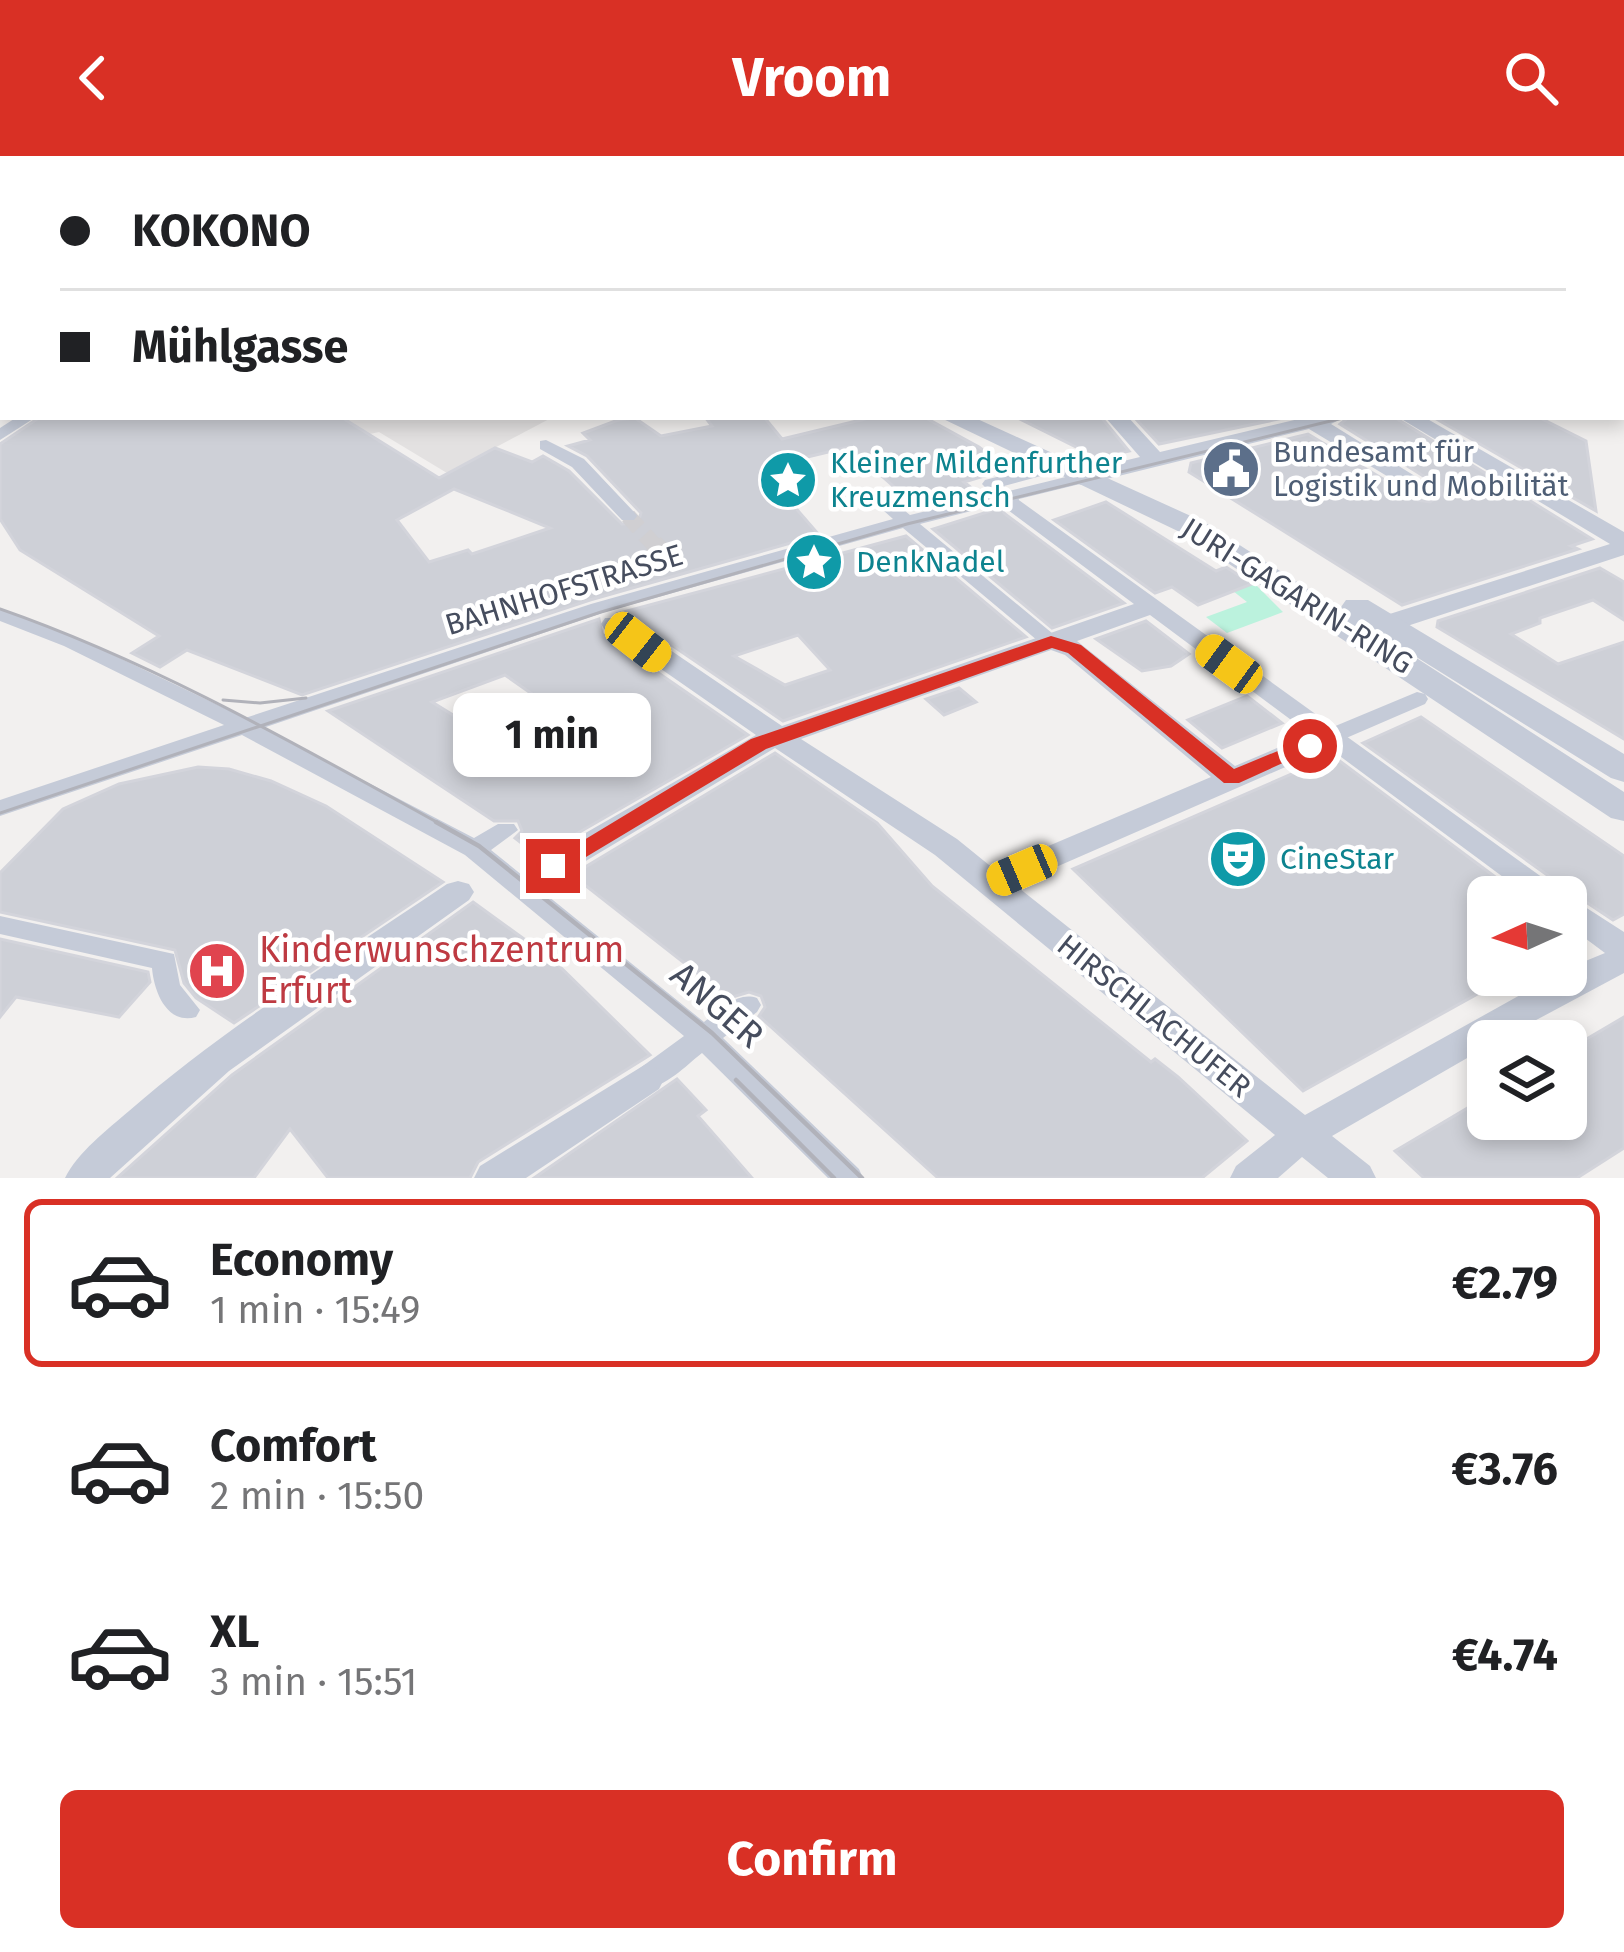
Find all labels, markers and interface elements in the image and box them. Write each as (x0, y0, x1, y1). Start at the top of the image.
icon: back (60, 45, 126, 111)
icon: search (1498, 45, 1564, 111)
text: Vroom (733, 46, 891, 110)
text: KOKONO (132, 204, 310, 258)
text: Mühlgasse (132, 320, 348, 374)
place label: Bundesamt für Logistik und Mobilität (1273, 434, 1569, 504)
public building icon: Bundesamt für Logistik und Mobilität (1200, 438, 1262, 500)
place label: Kleiner Mildenfurther Kreuzmensch (830, 445, 1123, 515)
place icon: Kleiner Mildenfurther Kreuzmensch (757, 449, 819, 511)
street label: JURI-GAGARIN-RING (1175, 510, 1419, 682)
place icon: DenkNadel (783, 531, 845, 593)
street label: BAHNHOFSTRASSE (441, 537, 687, 643)
place label: DenkNadel (856, 544, 1005, 580)
car (599, 606, 677, 678)
car (1189, 628, 1269, 700)
callout: 1 min (454, 692, 652, 776)
text: 1 min (505, 712, 599, 758)
route start (1283, 719, 1337, 773)
theatre icon: CineStar (1207, 828, 1269, 890)
route end (526, 839, 580, 893)
car (982, 839, 1062, 901)
place label: CineStar (1280, 841, 1394, 877)
north arrow (1467, 876, 1587, 996)
map controls (1467, 876, 1587, 1140)
street label: HIRSCHLACHUFER (1050, 927, 1258, 1105)
place label: Kinderwunschzentrum Erfurt (259, 928, 624, 1013)
hospital icon: Kinderwunschzentrum Erfurt (186, 940, 248, 1002)
street label: ANGER (661, 953, 773, 1057)
button: layers (1467, 1020, 1587, 1140)
icon: car (66, 1229, 174, 1337)
text: Economy (210, 1233, 393, 1287)
text: €2.79 (1452, 1256, 1558, 1310)
text: 1 min · 15:49 (210, 1287, 421, 1333)
icon: car (66, 1415, 174, 1523)
text: Comfort (210, 1419, 377, 1473)
text: €3.76 (1452, 1442, 1558, 1496)
text: 2 min · 15:50 (210, 1473, 424, 1519)
icon: car (66, 1601, 174, 1709)
text: XL (210, 1605, 259, 1659)
text: €4.74 (1452, 1628, 1558, 1682)
text: 3 min · 15:51 (210, 1659, 417, 1705)
button: Confirm (60, 1790, 1564, 1928)

